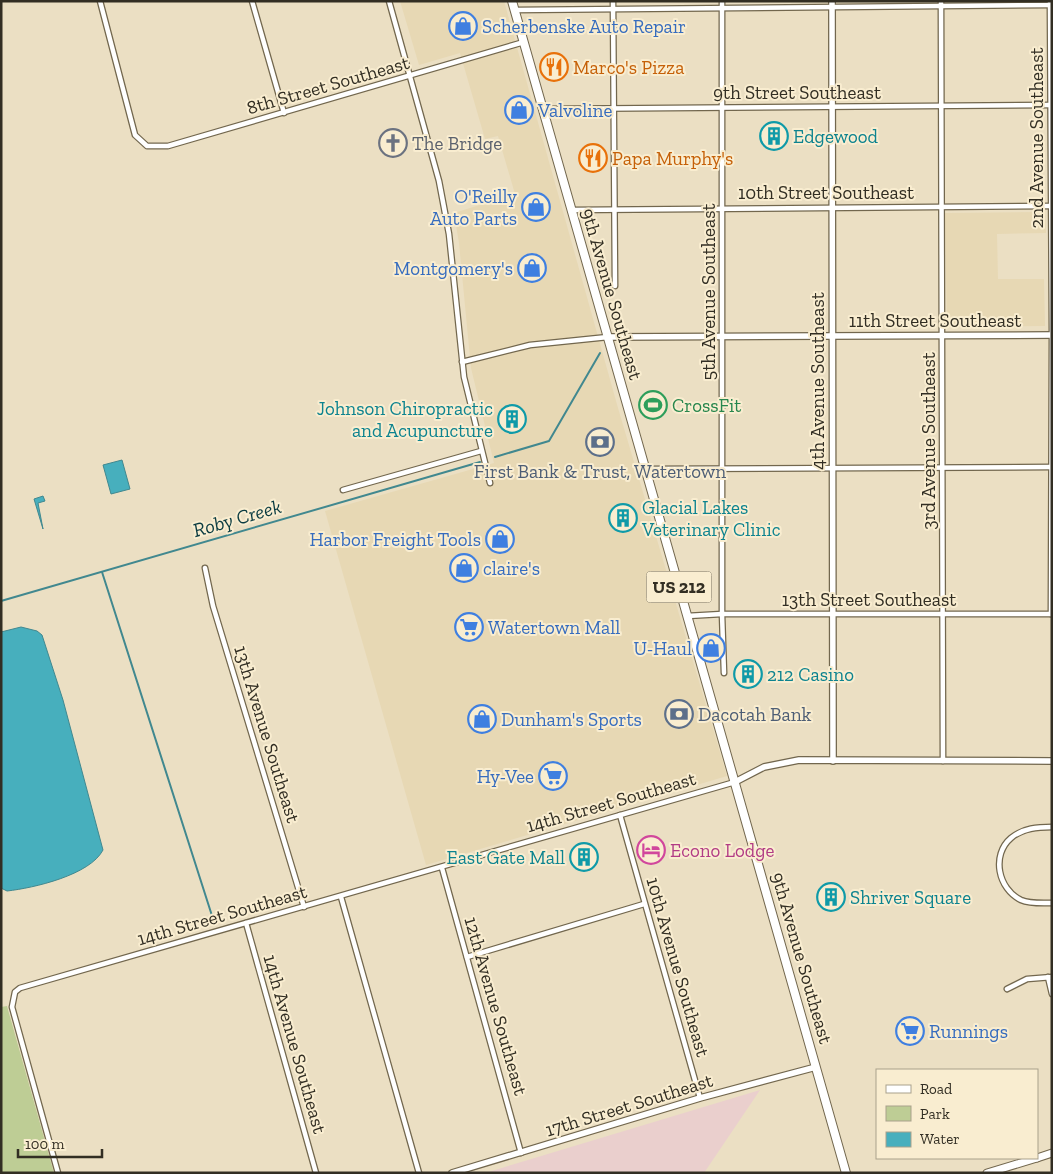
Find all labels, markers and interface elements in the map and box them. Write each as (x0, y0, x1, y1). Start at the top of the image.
shop icon: Scherbenske Auto Repair (448, 11, 478, 41)
place label: Scherbenske Auto Repair (482, 15, 686, 38)
street label: 2nd Avenue Southeast (1025, 47, 1048, 229)
street label: 8th Street Southeast (244, 51, 412, 119)
restaurant icon: Marco's Pizza (539, 52, 569, 82)
place label: Marco's Pizza (573, 56, 684, 79)
street label: 9th Street Southeast (713, 81, 881, 104)
shop icon: Valvoline (504, 95, 534, 125)
place label: Valvoline (537, 99, 612, 122)
building icon: Edgewood (759, 121, 789, 151)
place label: Edgewood (793, 125, 879, 148)
church icon: The Bridge (378, 128, 408, 158)
place label: The Bridge (412, 132, 502, 155)
restaurant icon: Papa Murphy's (578, 143, 608, 173)
place label: Papa Murphy's (612, 147, 733, 170)
street label: 10th Street Southeast (738, 181, 914, 204)
place label: O'Reilly Auto Parts (430, 185, 517, 230)
shop icon: O'Reilly Auto Parts (521, 192, 551, 222)
street label: 5th Avenue Southeast (697, 203, 720, 381)
street label: 9th Avenue Southeast (576, 205, 648, 383)
shop icon: Montgomery's (517, 253, 547, 283)
place label: Montgomery's (394, 257, 513, 280)
street label: 4th Avenue Southeast (806, 292, 829, 470)
street label: 11th Street Southeast (849, 309, 1021, 332)
street label: 3rd Avenue Southeast (917, 352, 940, 530)
sports icon: CrossFit (638, 390, 668, 420)
place label: CrossFit (672, 394, 741, 417)
place label: Johnson Chiropractic and Acupuncture (317, 397, 493, 442)
building icon: Johnson Chiropractic and Acupuncture (497, 404, 527, 434)
bank icon: First Bank & Trust, Watertown (585, 427, 615, 457)
place label: First Bank & Trust, Watertown (474, 460, 726, 483)
water label: Roby Creek (190, 494, 284, 542)
place label: Glacial Lakes Veterinary Clinic (641, 496, 781, 541)
building icon: Glacial Lakes Veterinary Clinic (608, 503, 638, 533)
shop icon: Harbor Freight Tools (485, 524, 515, 554)
place label: Harbor Freight Tools (309, 528, 481, 551)
shop icon: claire's (449, 553, 479, 583)
place label: claire's (483, 557, 540, 580)
road number: US 212 (646, 572, 712, 602)
street label: 13th Street Southeast (782, 588, 956, 611)
supermarket icon: Watertown Mall (454, 612, 484, 642)
place label: Watertown Mall (488, 616, 620, 639)
shop icon: U-Haul (696, 633, 726, 663)
place label: U-Haul (634, 637, 692, 660)
street label: 13th Avenue Southeast (229, 643, 305, 825)
building icon: 212 Casino (733, 659, 763, 689)
place label: 212 Casino (767, 663, 854, 686)
bank icon: Dacotah Bank (664, 699, 694, 729)
place label: Dacotah Bank (698, 703, 812, 726)
shop icon: Dunham's Sports (467, 704, 497, 734)
place label: Dunham's Sports (501, 708, 642, 731)
supermarket icon: Hy-Vee (538, 761, 568, 791)
place label: Hy-Vee (477, 765, 534, 788)
street label: 14th Street Southeast (524, 767, 698, 837)
hotel icon: Econo Lodge (636, 835, 666, 865)
place label: Econo Lodge (670, 839, 775, 862)
building icon: East Gate Mall (569, 842, 599, 872)
place label: East Gate Mall (447, 846, 565, 869)
street label: 9th Avenue Southeast (766, 869, 838, 1047)
street label: 10th Avenue Southeast (641, 875, 715, 1059)
street label: 14th Street Southeast (135, 880, 309, 950)
building icon: Shriver Square (816, 882, 846, 912)
place label: Shriver Square (850, 886, 971, 909)
street label: 12th Avenue Southeast (460, 914, 532, 1098)
street label: 14th Avenue Southeast (258, 952, 332, 1136)
supermarket icon: Runnings (895, 1016, 925, 1046)
place label: Runnings (929, 1020, 1008, 1043)
street label: 17th Street Southeast (543, 1069, 715, 1141)
legend (876, 1069, 1038, 1159)
text: Road (920, 1080, 953, 1098)
text: Park (920, 1105, 950, 1123)
scale bar (18, 1126, 101, 1158)
text: Water (920, 1130, 960, 1148)
text: 100 m (25, 1135, 64, 1153)

